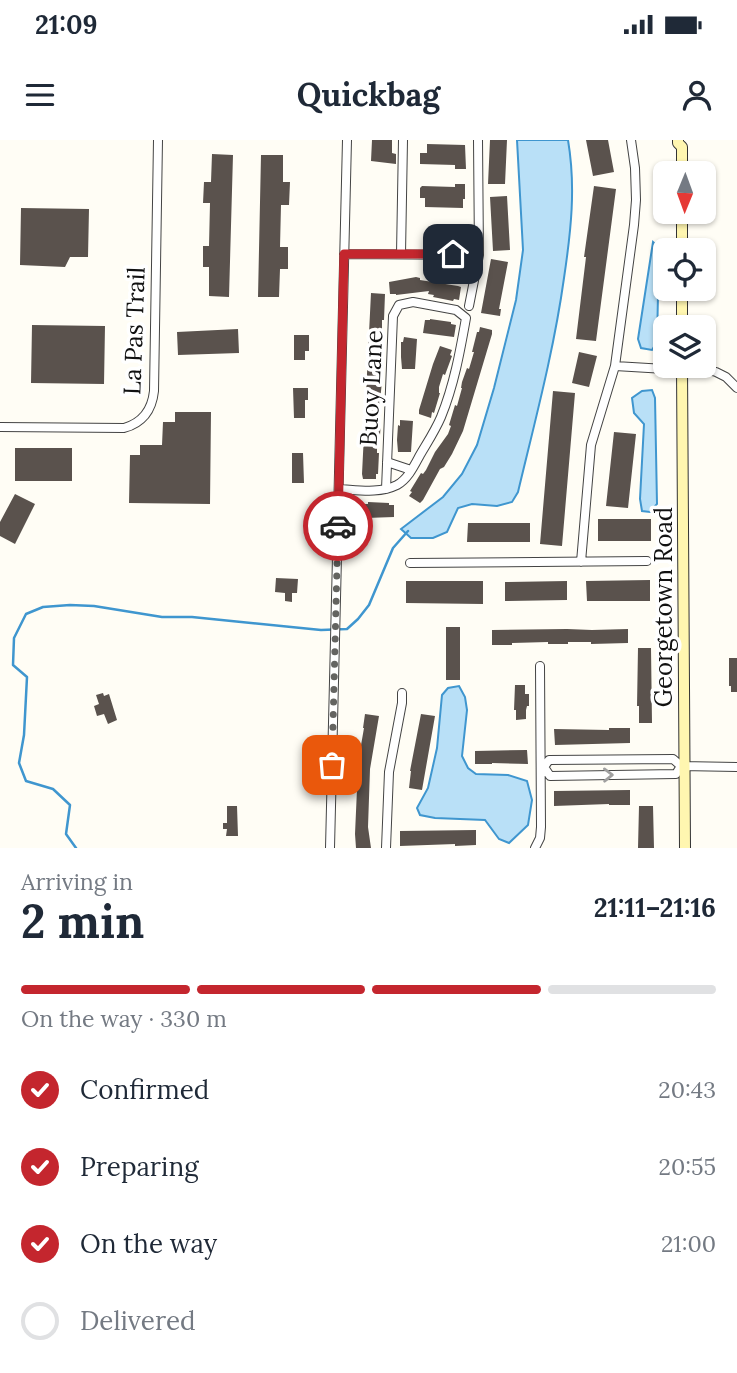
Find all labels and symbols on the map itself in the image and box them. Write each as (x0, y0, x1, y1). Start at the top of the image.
north arrow (653, 161, 716, 224)
pin (423, 224, 483, 284)
street label: La Pas Trail (116, 266, 152, 396)
street label: Buoy Lane (352, 329, 390, 447)
courier (303, 491, 373, 561)
street label: Georgetown Road (648, 507, 679, 707)
pin (302, 735, 362, 795)
one-way arrow (602, 768, 613, 783)

